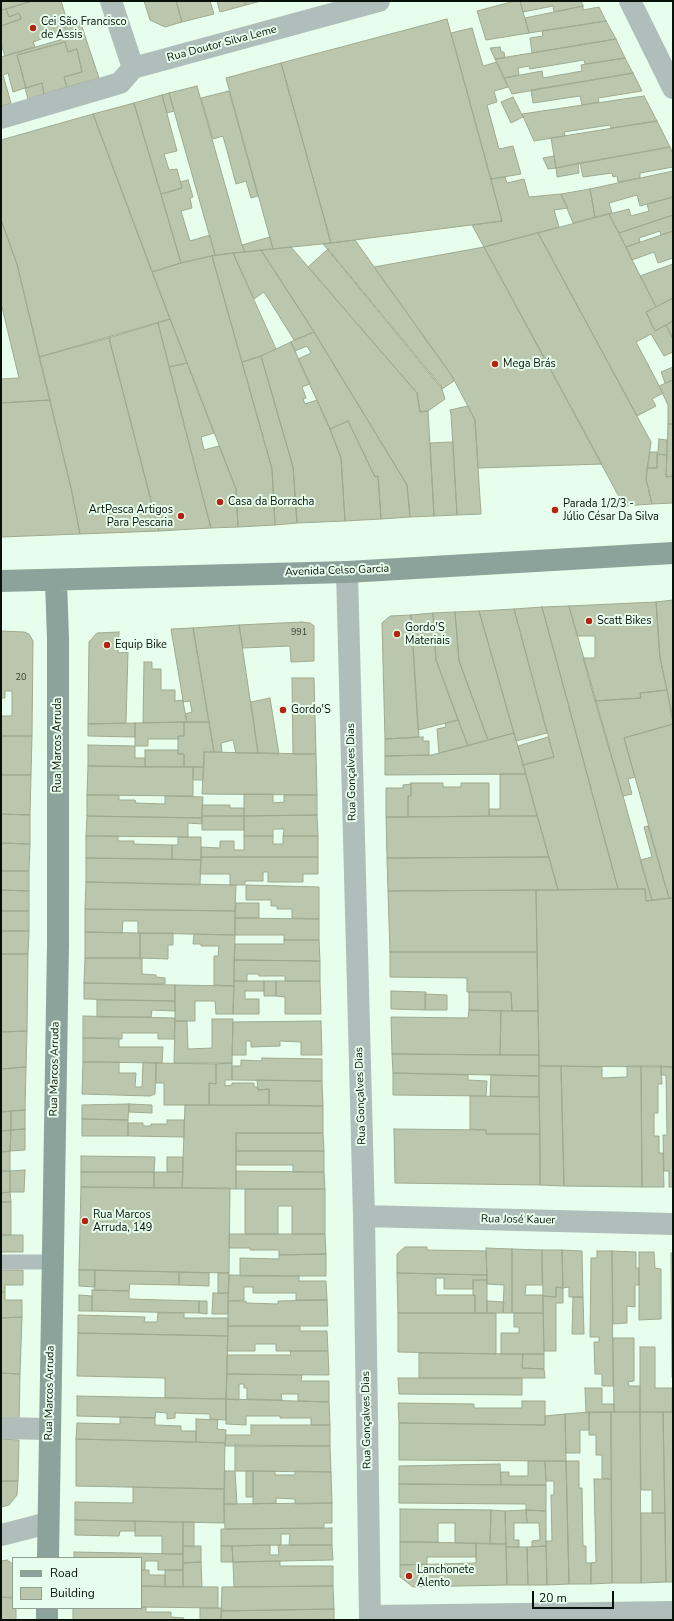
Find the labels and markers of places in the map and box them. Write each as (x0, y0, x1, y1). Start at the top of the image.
place label: Cei São Francisco de Assis (41, 15, 127, 41)
marker: Cei São Francisco de Assis (28, 23, 38, 33)
place label: Mega Brás (503, 357, 556, 371)
marker: Mega Brás (490, 359, 500, 369)
place label: Casa da Borracha (228, 495, 314, 509)
marker: Casa da Borracha (215, 497, 225, 507)
place label: Parada 1/2/3 - Júlio César Da Silva (563, 497, 659, 523)
place label: ArtPesca Artigos Para Pescaria (89, 503, 173, 529)
marker: Parada 1/2/3 - Júlio César Da Silva (550, 505, 560, 515)
marker: ArtPesca Artigos Para Pescaria (176, 511, 186, 521)
place label: Scatt Bikes (597, 614, 652, 628)
marker: Scatt Bikes (584, 616, 594, 626)
place label: Gordo'S Materiais (405, 621, 450, 647)
marker: Gordo'S Materiais (392, 629, 402, 639)
place label: Equip Bike (115, 638, 167, 652)
marker: Equip Bike (102, 640, 112, 650)
place label: Gordo'S (291, 703, 331, 717)
marker: Gordo'S (278, 705, 288, 715)
place label: Rua Marcos Arruda, 149 (93, 1208, 152, 1234)
marker: Rua Marcos Arruda, 149 (80, 1216, 90, 1226)
place label: Lanchonete Alento (417, 1563, 474, 1589)
marker: Lanchonete Alento (404, 1571, 414, 1581)

